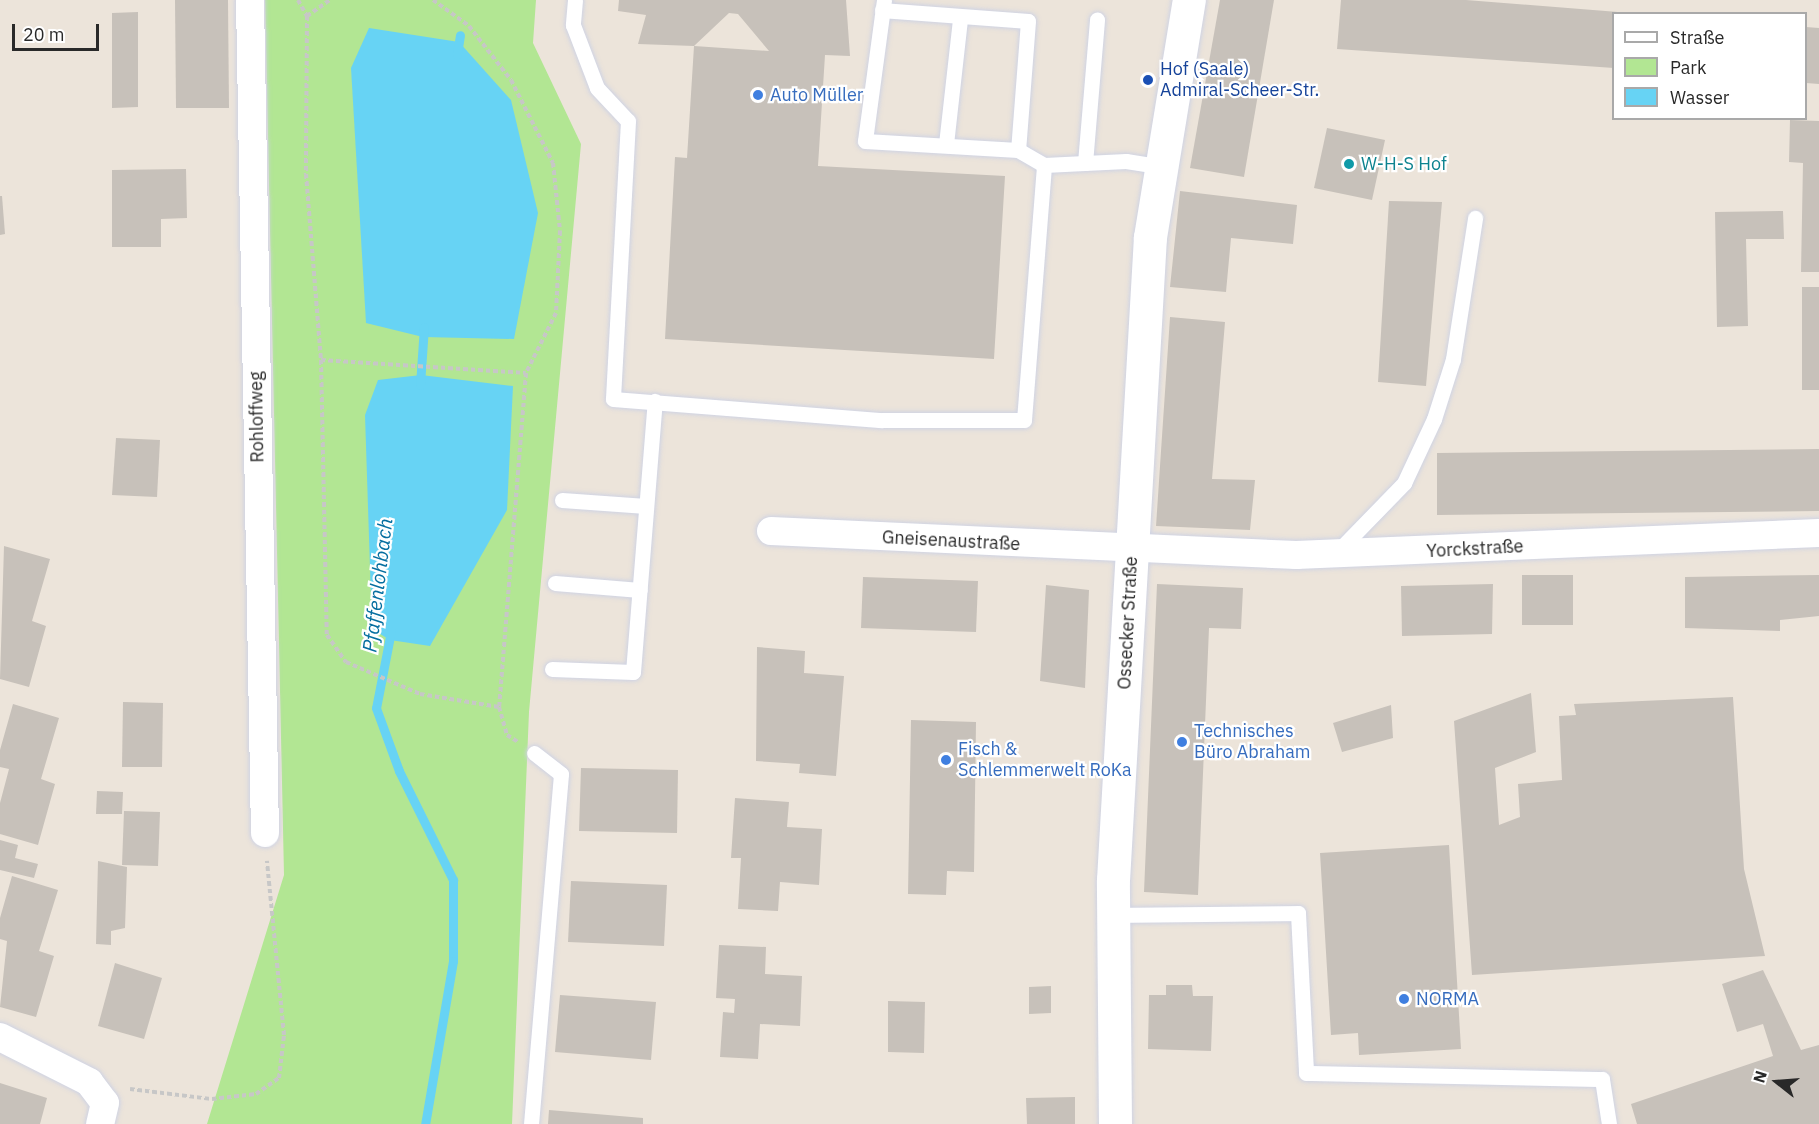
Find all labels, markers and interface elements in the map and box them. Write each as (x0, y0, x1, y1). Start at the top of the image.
scale bar (15, 12, 102, 50)
legend (1612, 12, 1807, 120)
text: 20 m (23, 23, 65, 46)
text: Straße (1670, 26, 1724, 49)
text: Park (1670, 56, 1706, 79)
place label: Hof (Saale) Admiral-Scheer-Str. (1160, 59, 1319, 101)
marker: Hof (Saale) Admiral-Scheer-Str. (1141, 73, 1155, 87)
place label: Auto Müller (770, 84, 863, 106)
text: Wasser (1670, 86, 1729, 109)
marker: Auto Müller (751, 88, 765, 102)
place label: W-H-S Hof (1361, 153, 1447, 175)
marker: W-H-S Hof (1342, 157, 1356, 171)
street label: Rohloffweg (245, 371, 269, 463)
water label: Pfaffenlohbach (357, 517, 397, 653)
street label: Gneisenaustraße (881, 527, 1021, 555)
street label: Yorckstraße (1426, 536, 1524, 562)
street label: Ossecker Straße (1114, 556, 1142, 690)
place label: Technisches Büro Abraham (1194, 721, 1310, 764)
marker: Technisches Büro Abraham (1175, 735, 1189, 749)
place label: Fisch & Schlemmerwelt RoKa (958, 739, 1132, 782)
marker: Fisch & Schlemmerwelt RoKa (939, 753, 953, 767)
place label: NORMA (1416, 988, 1479, 1010)
marker: NORMA (1397, 992, 1411, 1006)
north arrow (1747, 1052, 1807, 1112)
text: N (1749, 1068, 1771, 1085)

